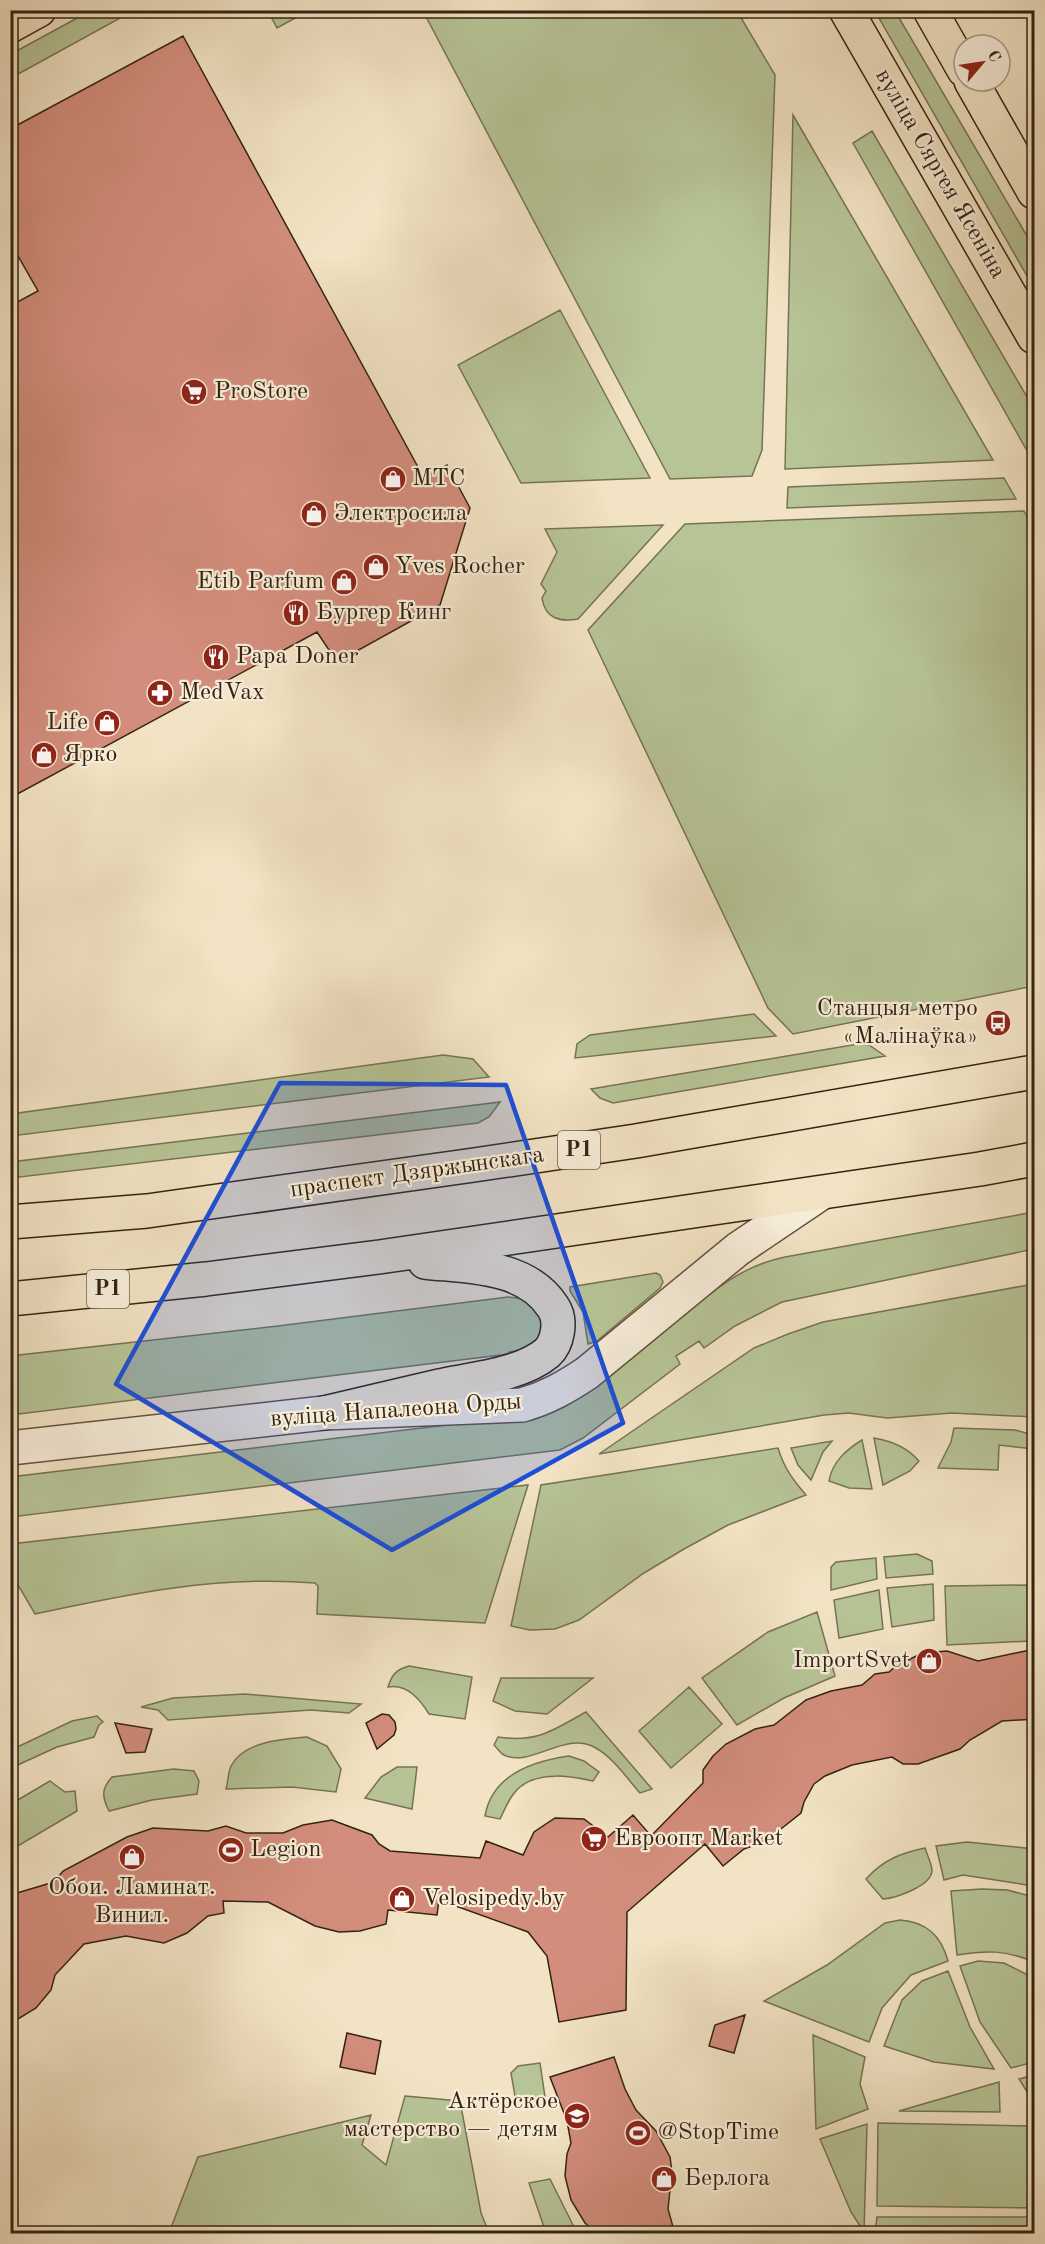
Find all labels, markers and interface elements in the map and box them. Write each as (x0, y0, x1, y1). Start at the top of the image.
north arrow (952, 33, 1012, 93)
text: С (984, 48, 1003, 65)
street label: вуліца Сяргея Ясеніна (870, 65, 1010, 283)
supermarket icon: ProStore (179, 377, 209, 407)
place label: ProStore (214, 380, 308, 404)
shop icon: МТС (378, 464, 408, 494)
place label: МТС (412, 467, 465, 491)
shop icon: Электросила (299, 499, 329, 529)
place label: Электросила (334, 502, 468, 526)
shop icon: Yves Rocher (361, 552, 391, 582)
place label: Yves Rocher (395, 555, 525, 579)
shop icon: Etib Parfum (329, 567, 359, 597)
place label: Etib Parfum (197, 570, 324, 594)
restaurant icon: Бургер Кинг (281, 598, 311, 628)
place label: Бургер Кинг (316, 601, 452, 625)
restaurant icon: Papa Doner (201, 642, 231, 672)
place label: Papa Doner (236, 645, 359, 669)
pharmacy icon: MedVax (145, 678, 175, 708)
place label: MedVax (180, 681, 265, 705)
shop icon: Life (92, 708, 122, 738)
place label: Life (46, 711, 88, 735)
shop icon: Ярко (29, 740, 59, 770)
place label: Ярко (63, 743, 117, 767)
place label: Станцыя метро «Малінаўка» (817, 997, 978, 1049)
bus stop icon: Станцыя метро «Малінаўка» (983, 1008, 1013, 1038)
road number: Р1 (558, 1131, 600, 1169)
street label: праспект Дзяржынскага (288, 1143, 546, 1203)
road number: Р1 (87, 1270, 129, 1308)
street label: вуліца Напалеона Орды (270, 1390, 522, 1432)
shop icon: ImportSvet (914, 1646, 944, 1676)
place label: ImportSvet (793, 1649, 910, 1673)
supermarket icon: Евроопт Market (579, 1824, 609, 1854)
place label: Евроопт Market (614, 1827, 783, 1851)
sports icon: Legion (216, 1835, 246, 1865)
place label: Legion (250, 1838, 321, 1862)
shop icon: Обои. Ламинат. Винил. (117, 1842, 147, 1872)
place label: Обои. Ламинат. Винил. (48, 1876, 216, 1928)
shop icon: Velosipedy.by (387, 1884, 417, 1914)
place label: Velosipedy.by (422, 1887, 565, 1911)
place label: Актёрское мастерство — детям (344, 2090, 558, 2142)
school or university icon: Актёрское мастерство — детям (562, 2101, 592, 2131)
sports icon: @StopTime (623, 2118, 653, 2148)
place label: @StopTime (658, 2121, 779, 2145)
shop icon: Берлога (649, 2164, 679, 2194)
place label: Берлога (684, 2167, 770, 2191)

